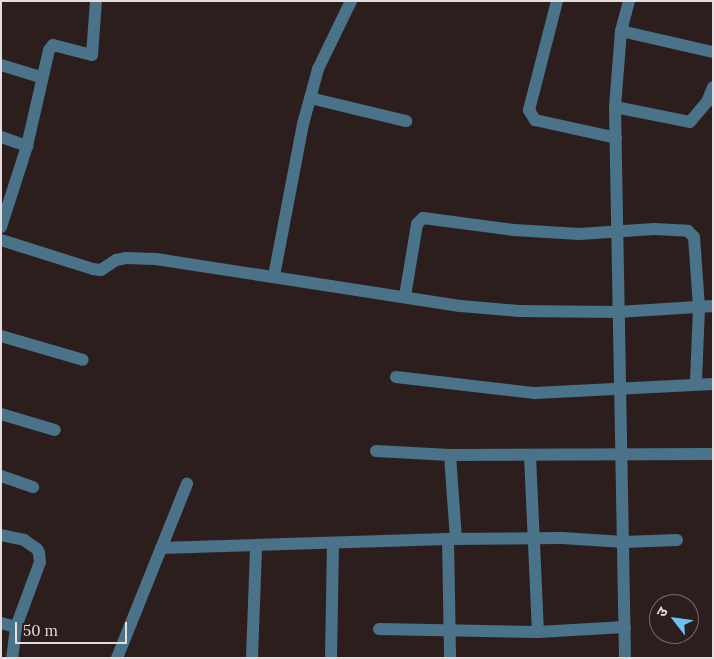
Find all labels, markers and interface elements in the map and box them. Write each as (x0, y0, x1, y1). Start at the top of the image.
north arrow (649, 594, 699, 644)
text: उ (652, 604, 672, 620)
scale bar (18, 612, 130, 644)
text: 50 m (23, 621, 58, 640)

